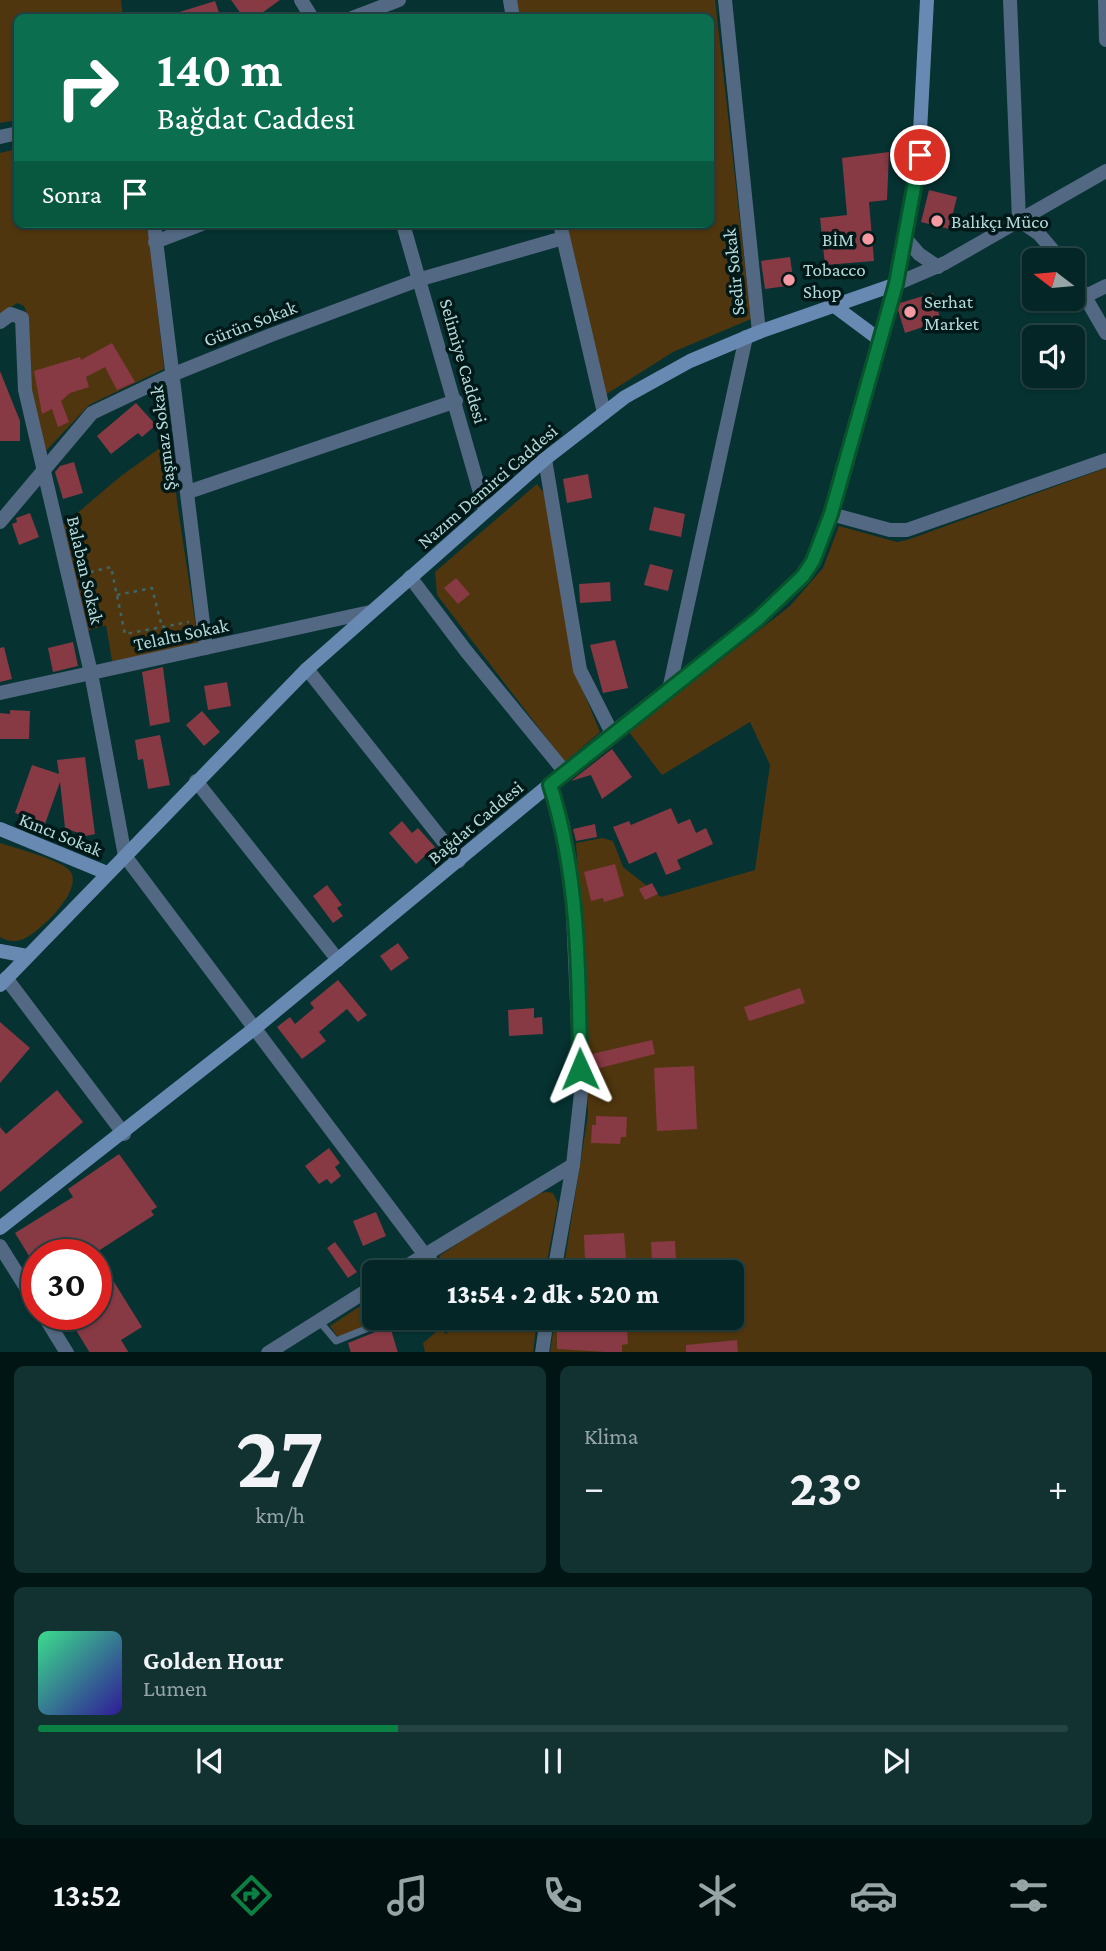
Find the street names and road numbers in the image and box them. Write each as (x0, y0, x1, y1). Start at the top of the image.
street label: Sedir Sokak (718, 226, 749, 317)
street label: Gürün Sokak (201, 296, 300, 351)
street label: Selimiye Caddesi (436, 296, 491, 426)
street label: Şaşmaz Sokak (146, 383, 179, 492)
street label: Nazım Demirci Caddesi (413, 420, 561, 553)
street label: Balaban Sokak (63, 514, 108, 627)
street label: Telaltı Sokak (132, 614, 231, 655)
street label: Bağdat Caddesi (424, 777, 527, 868)
street label: Kıncı Sokak (16, 808, 106, 861)

